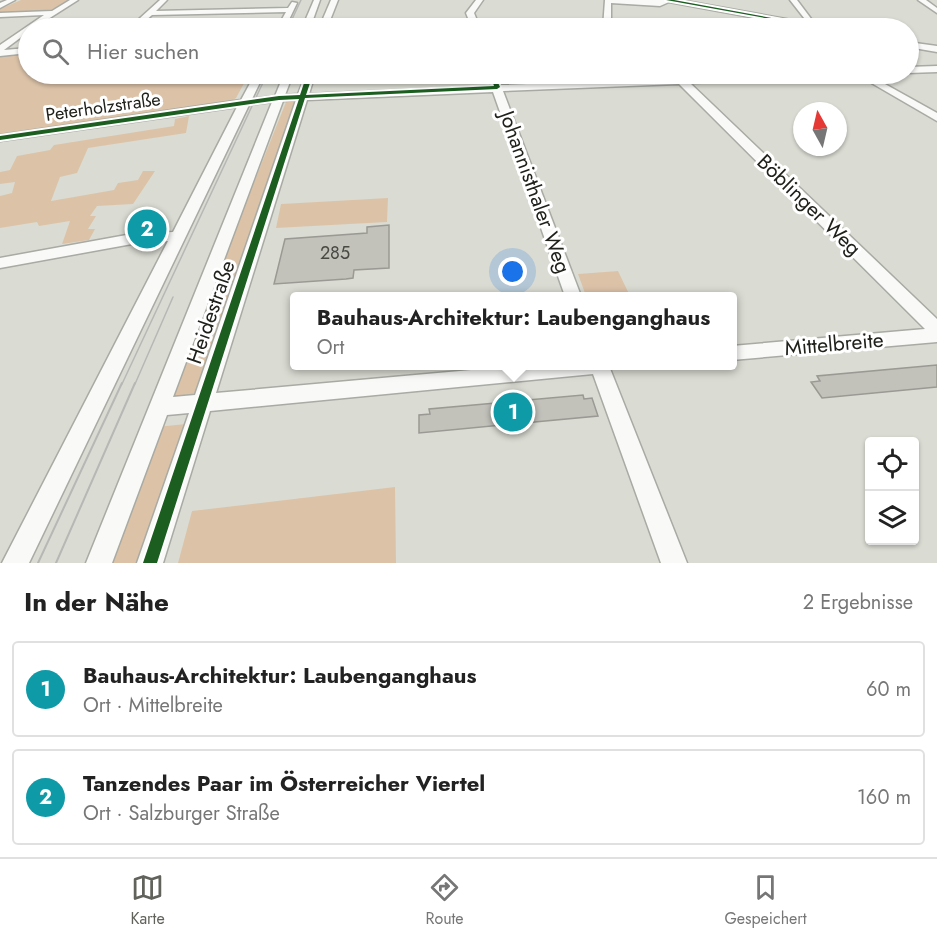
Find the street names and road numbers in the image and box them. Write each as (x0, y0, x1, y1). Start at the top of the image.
street label: Peterholzstraße (44, 86, 162, 128)
street label: Johannisthaler Weg (491, 104, 578, 277)
street label: Böblinger Weg (750, 147, 868, 263)
street label: Heidestraße (179, 256, 243, 368)
street label: Mittelbreite (783, 325, 885, 363)

